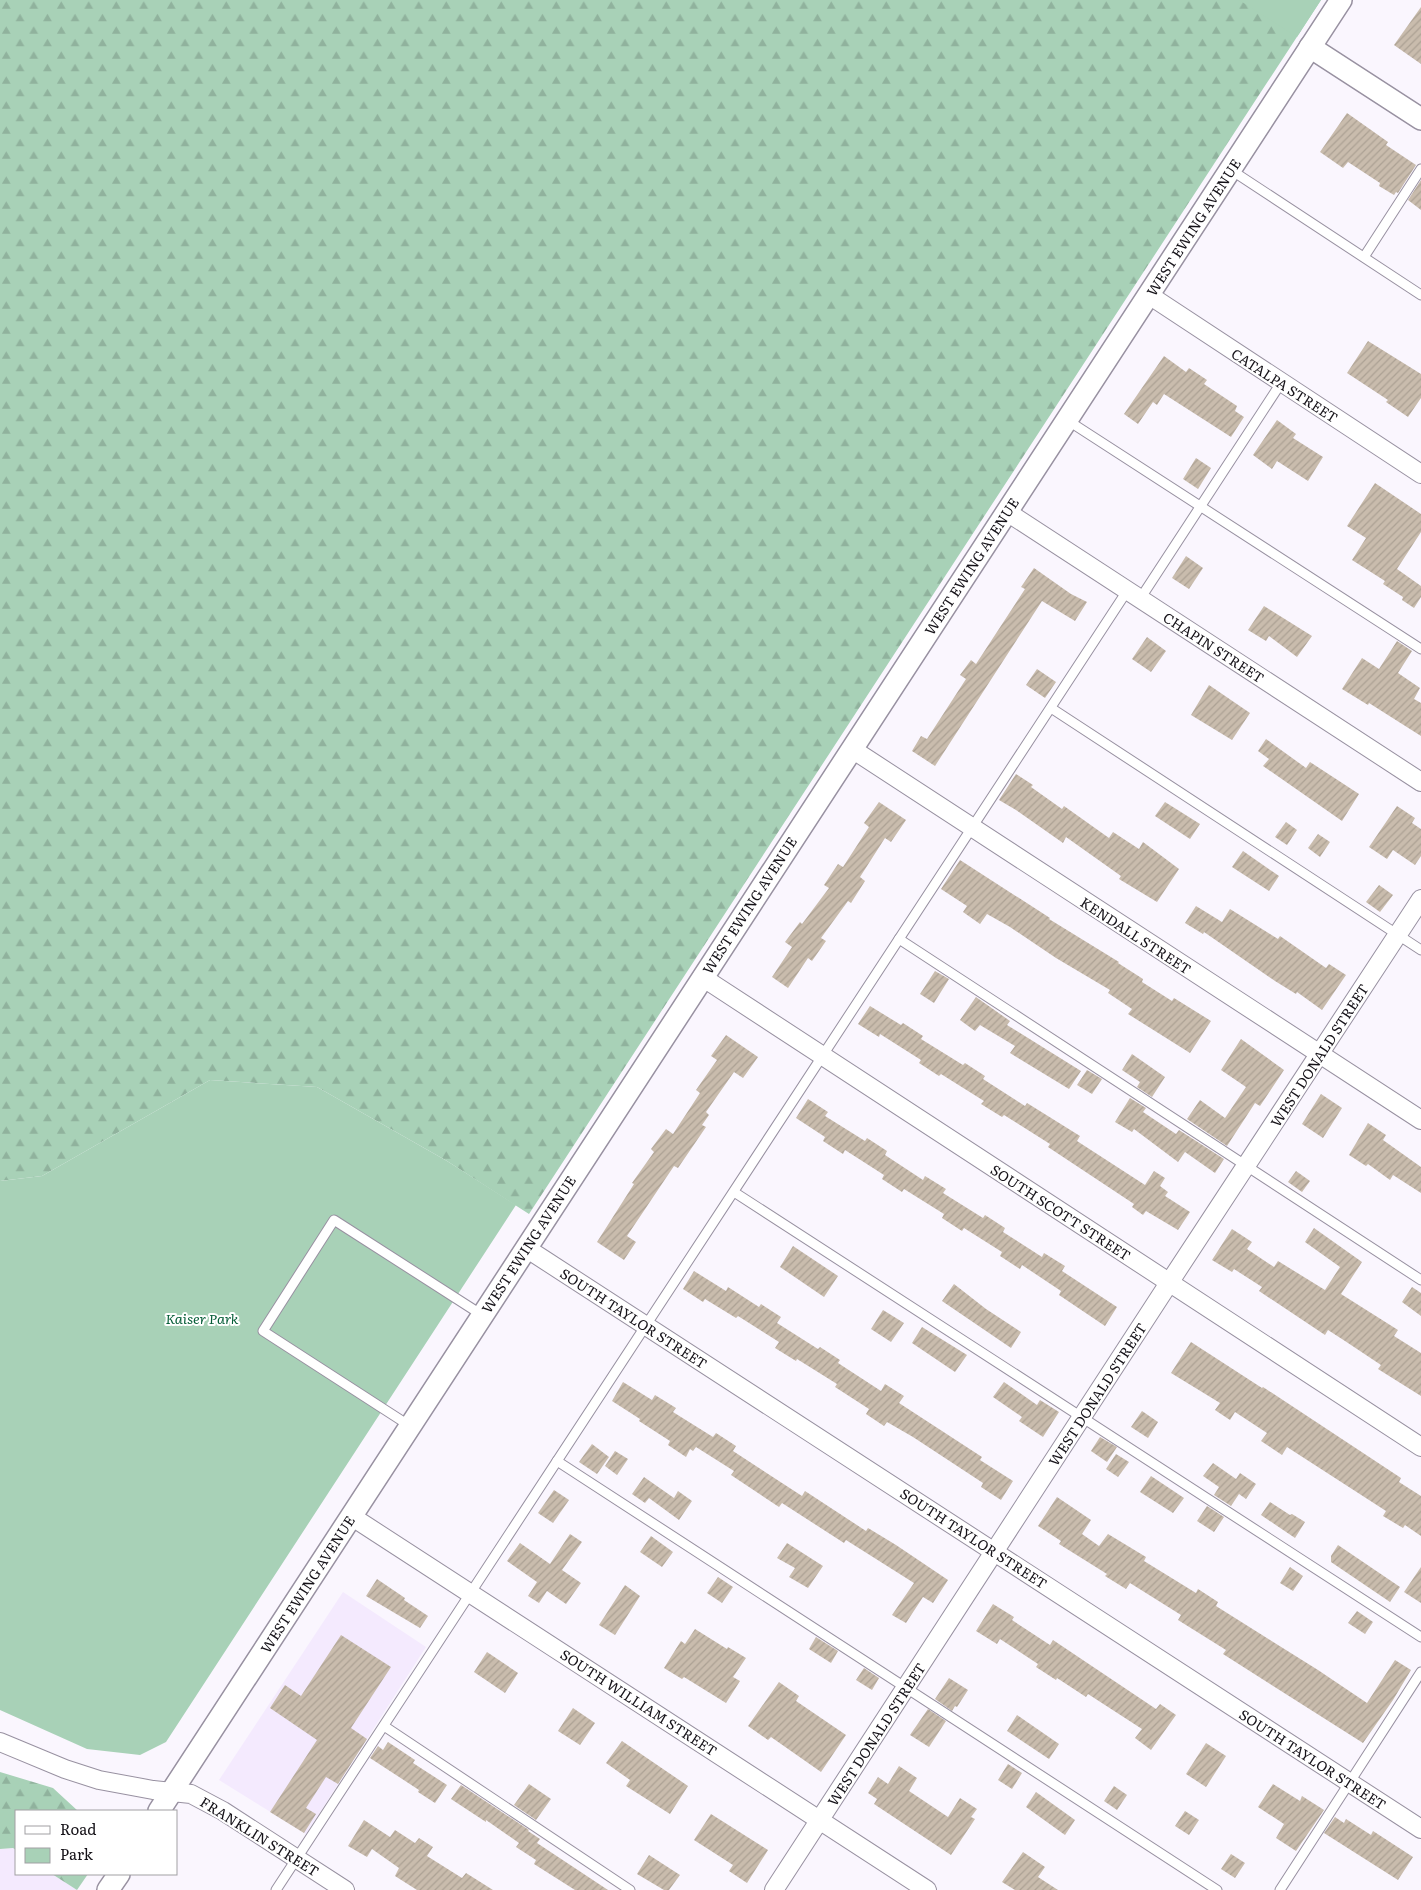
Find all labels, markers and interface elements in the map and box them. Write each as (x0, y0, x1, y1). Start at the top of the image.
street label: WEST EWING AVENUE (1141, 154, 1245, 300)
street label: CATALPA STREET (1228, 343, 1342, 427)
street label: WEST EWING AVENUE (919, 493, 1023, 639)
street label: CHAPIN STREET (1160, 607, 1268, 687)
street label: WEST EWING AVENUE (697, 832, 801, 978)
street label: KENDALL STREET (1077, 892, 1195, 978)
street label: WEST DONALD STREET (1265, 980, 1373, 1130)
street label: SOUTH SCOTT STREET (987, 1159, 1135, 1265)
street label: WEST EWING AVENUE (476, 1171, 580, 1317)
street label: SOUTH TAYLOR STREET (557, 1263, 711, 1373)
park label: Kaiser Park (165, 1308, 239, 1328)
street label: WEST DONALD STREET (1043, 1319, 1151, 1469)
street label: SOUTH TAYLOR STREET (897, 1483, 1051, 1593)
street label: WEST EWING AVENUE (255, 1511, 359, 1657)
street label: SOUTH WILLIAM STREET (557, 1644, 721, 1760)
street label: WEST DONALD STREET (822, 1659, 930, 1809)
street label: SOUTH TAYLOR STREET (1236, 1704, 1390, 1814)
street label: FRANKLIN STREET (197, 1791, 323, 1881)
legend (15, 1810, 178, 1875)
text: Road (60, 1817, 96, 1840)
text: Park (60, 1842, 94, 1865)

